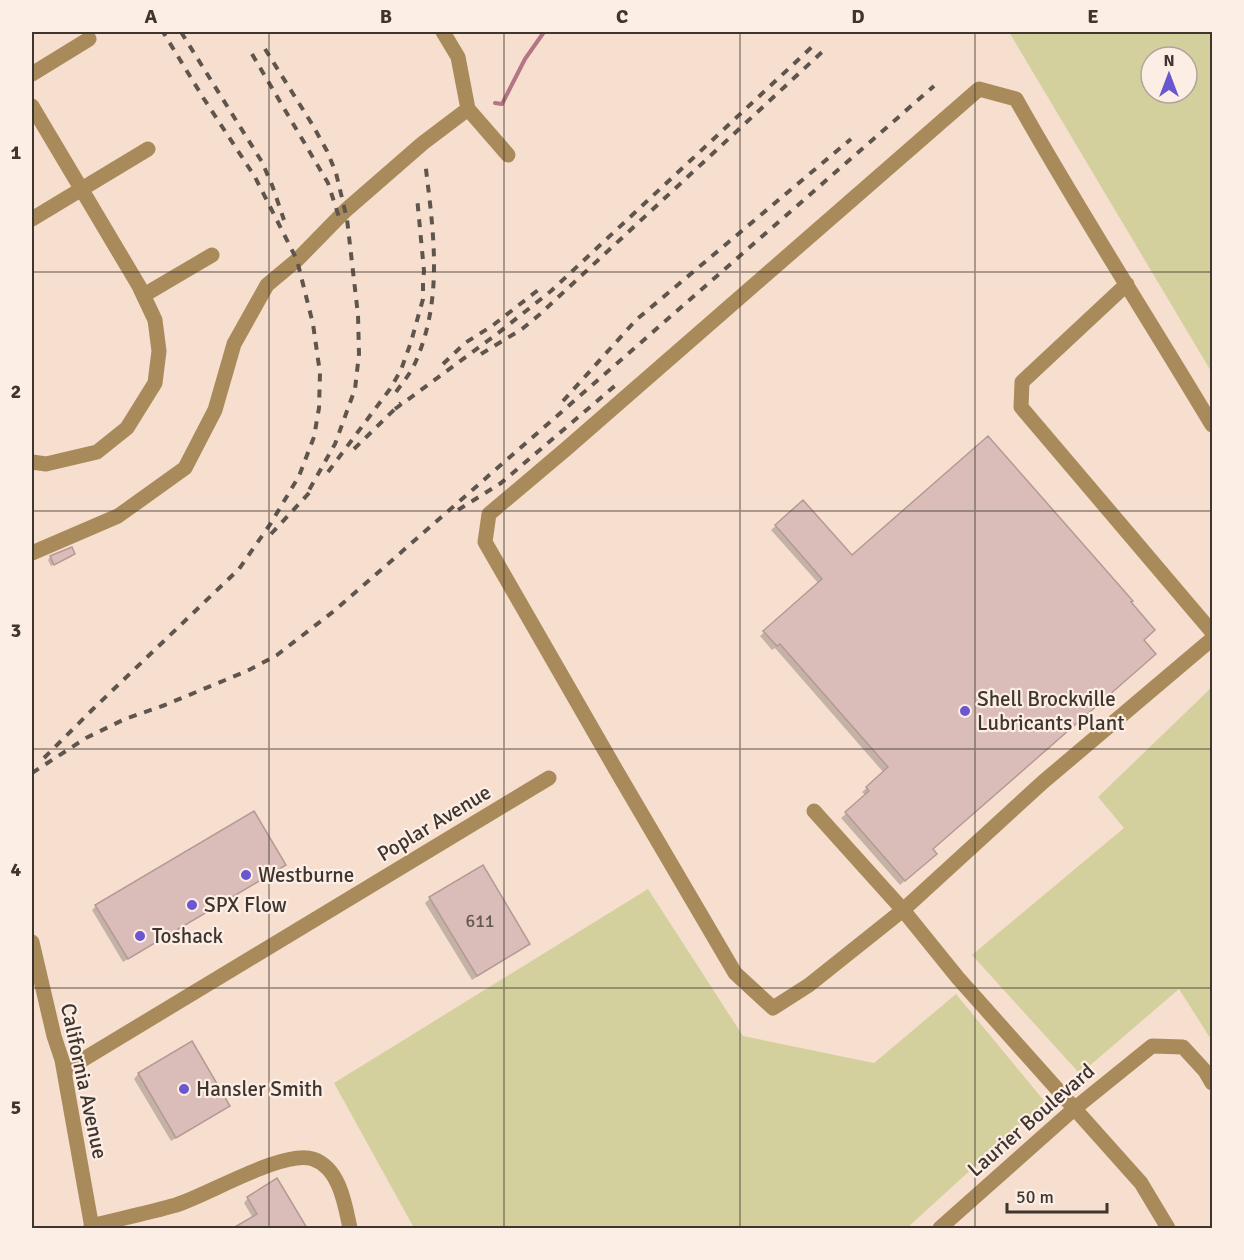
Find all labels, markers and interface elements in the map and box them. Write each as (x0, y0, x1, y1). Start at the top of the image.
text: A (145, 4, 158, 29)
text: B (380, 4, 392, 29)
text: C (616, 4, 628, 29)
text: D (851, 4, 865, 29)
text: E (1087, 4, 1099, 29)
north arrow (1139, 45, 1199, 105)
text: N (1163, 51, 1175, 71)
text: 1 (11, 140, 22, 165)
text: 2 (11, 379, 21, 404)
text: 3 (11, 618, 21, 643)
place label: Shell Brockville Lubricants Plant (977, 686, 1125, 736)
marker: Shell Brockville Lubricants Plant (958, 704, 972, 718)
street label: Poplar Avenue (372, 779, 496, 867)
text: 4 (11, 857, 22, 882)
place label: Westburne (258, 862, 354, 888)
marker: Westburne (239, 868, 253, 882)
place label: SPX Flow (204, 892, 287, 918)
marker: SPX Flow (185, 898, 199, 912)
house number: 611 (465, 910, 495, 932)
place label: Toshack (152, 923, 224, 949)
marker: Toshack (133, 929, 147, 943)
street label: California Avenue (55, 1001, 113, 1161)
street label: Laurier Boulevard (962, 1058, 1100, 1182)
place label: Hansler Smith (196, 1076, 323, 1102)
marker: Hansler Smith (177, 1082, 191, 1096)
text: 5 (11, 1095, 21, 1120)
scale bar (1007, 1176, 1108, 1214)
text: 50 m (1016, 1186, 1054, 1208)

